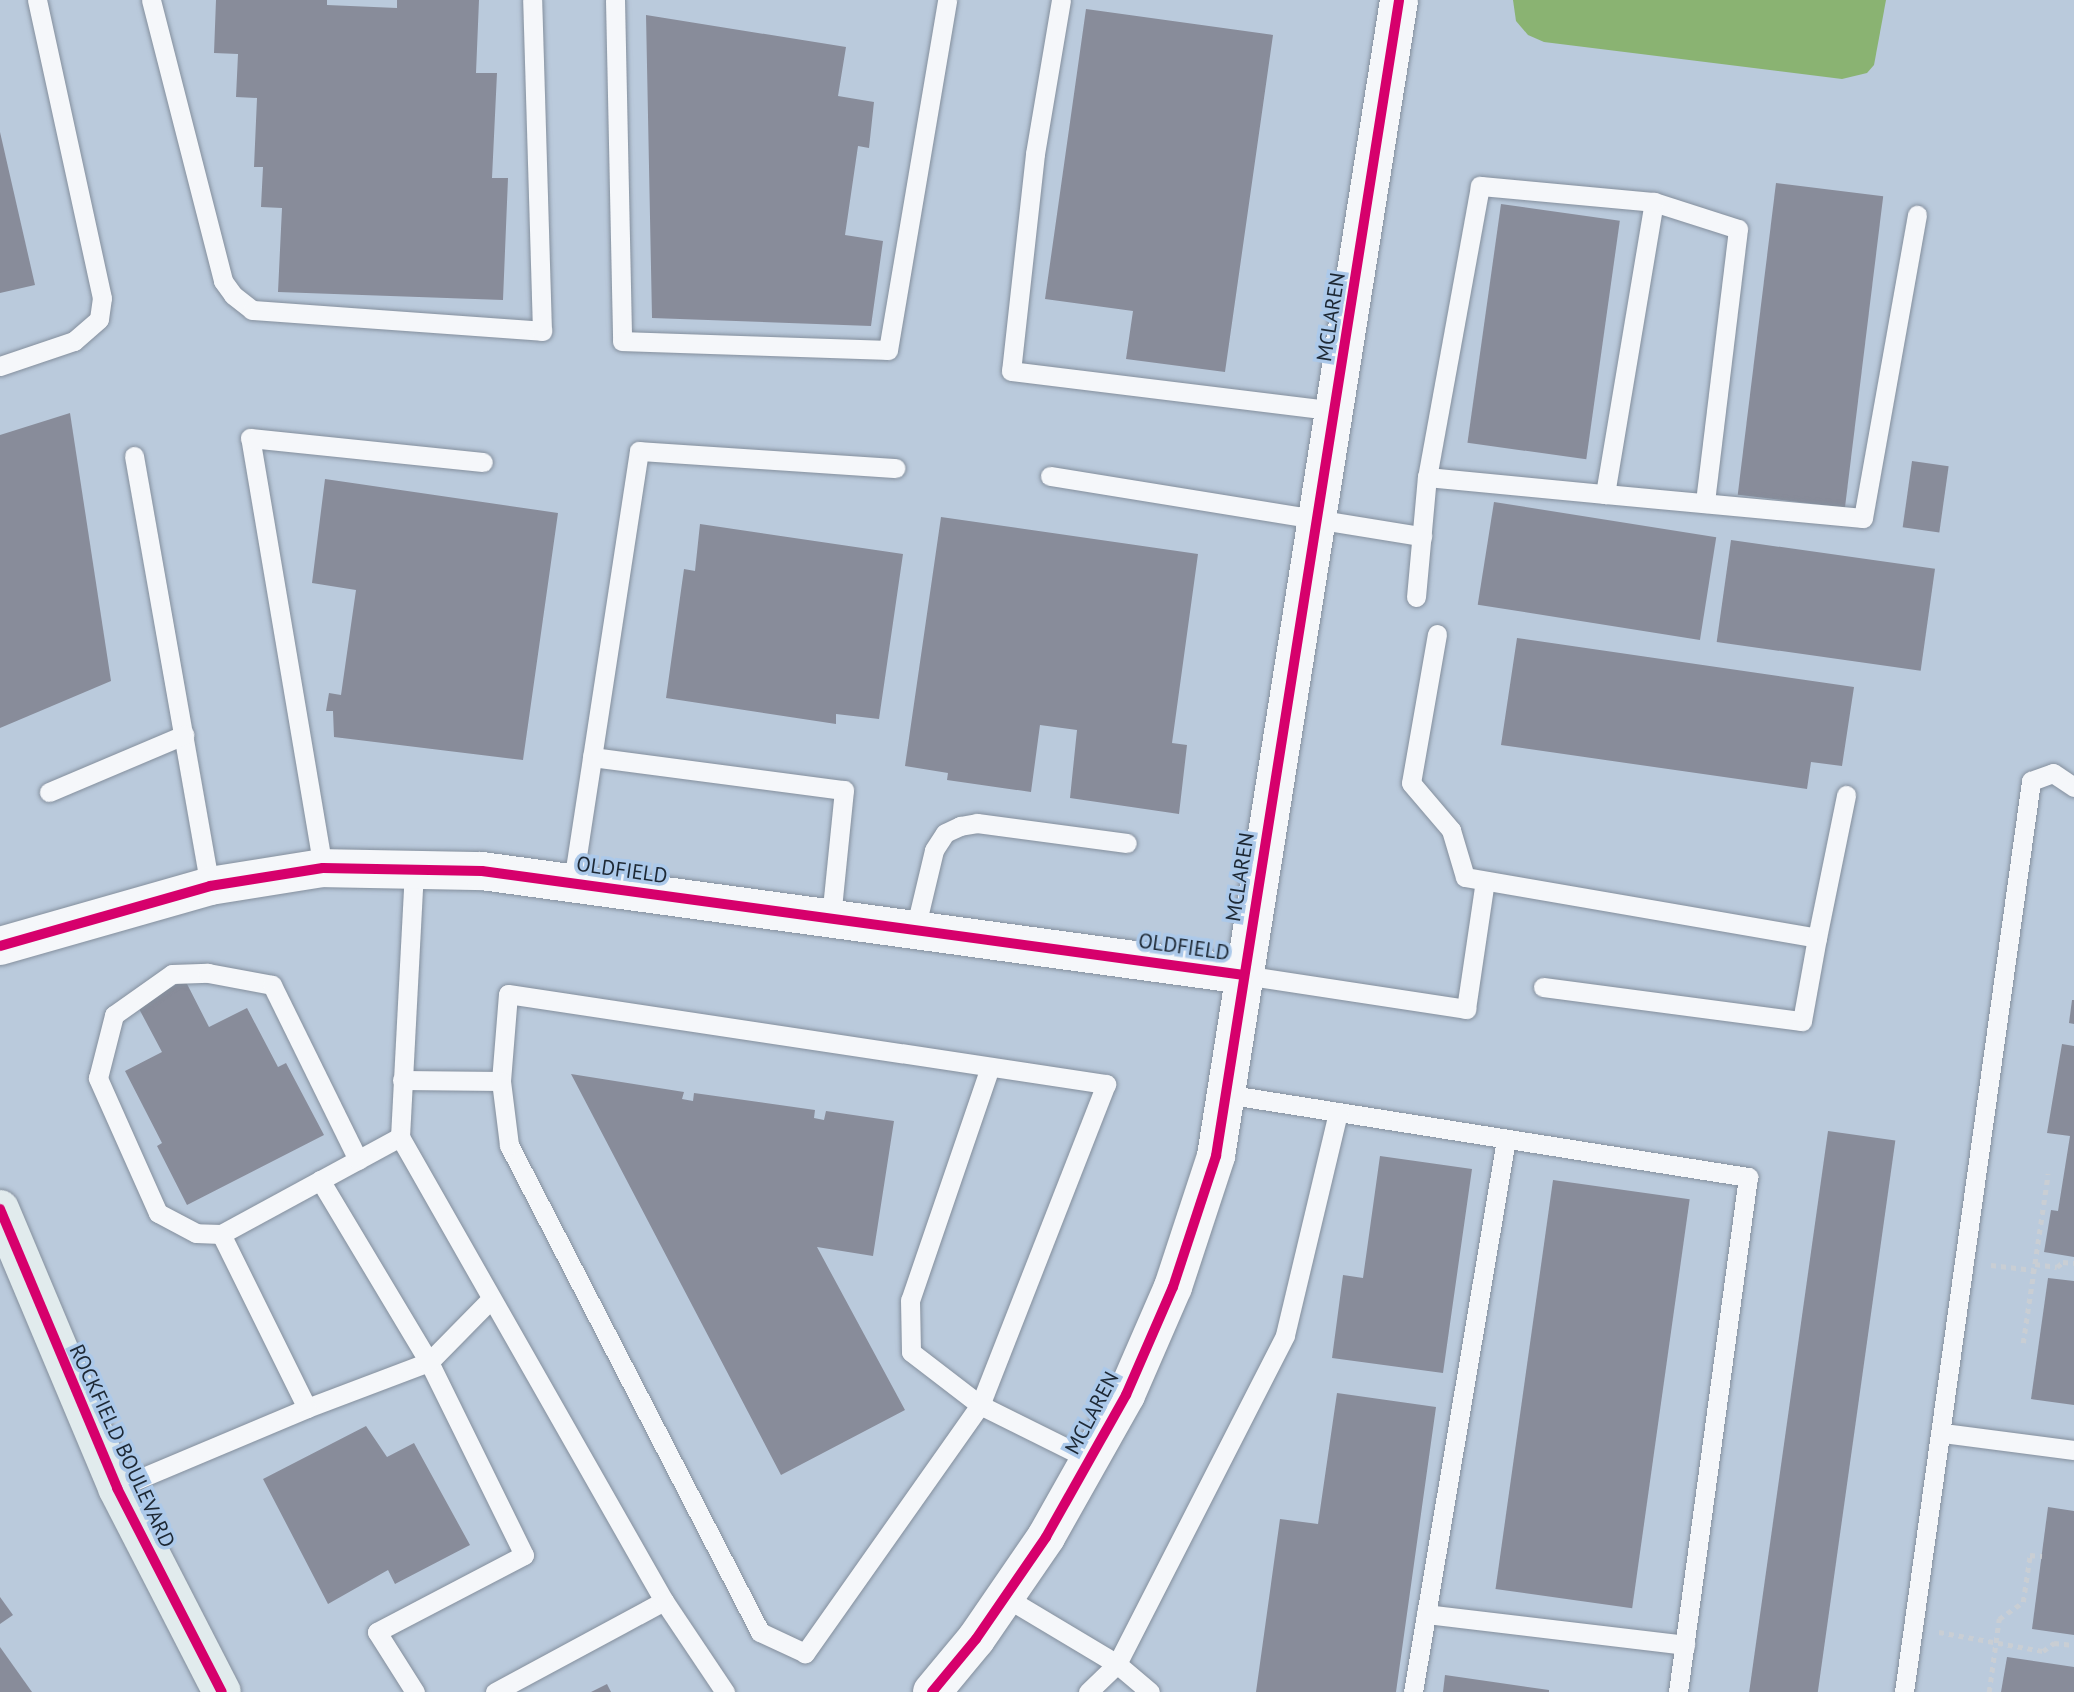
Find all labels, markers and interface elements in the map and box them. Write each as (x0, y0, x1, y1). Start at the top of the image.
street label: MCLAREN (1312, 271, 1350, 363)
street label: MCLAREN (1221, 831, 1259, 923)
street label: OLDFIELD (575, 851, 669, 889)
street label: OLDFIELD (1137, 928, 1231, 966)
street label: ROCKFIELD BOULEVARD (64, 1340, 180, 1552)
street label: MCLAREN (1060, 1367, 1124, 1459)

